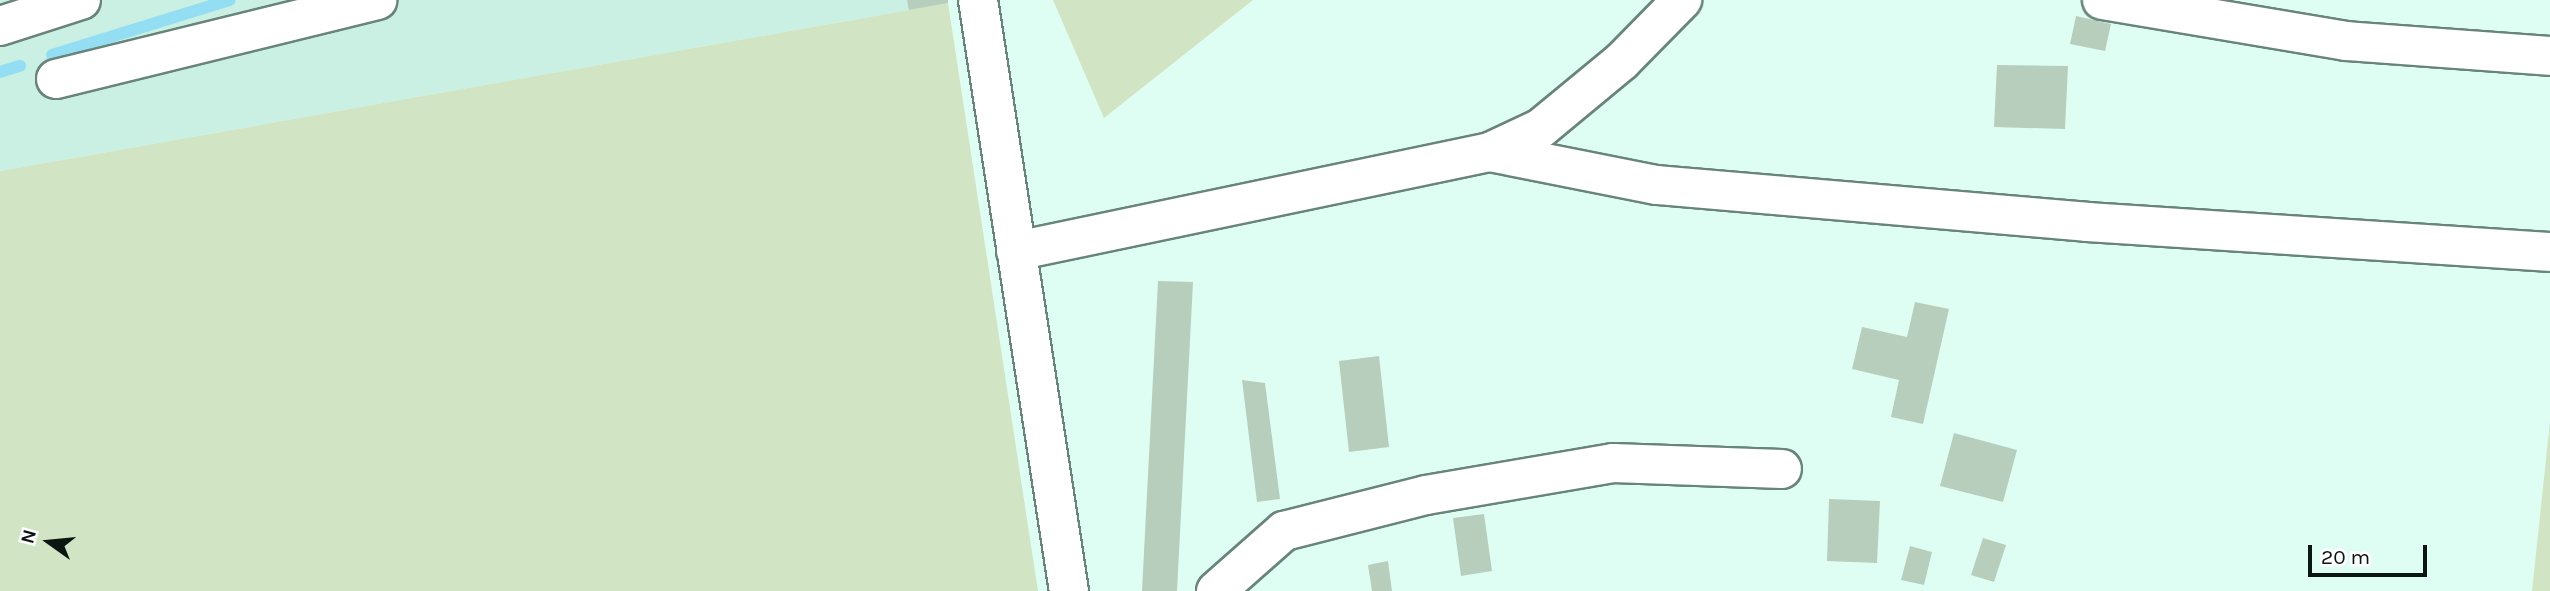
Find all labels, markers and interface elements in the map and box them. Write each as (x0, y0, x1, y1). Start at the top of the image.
north arrow (14, 507, 84, 577)
text: N (16, 527, 41, 546)
scale bar (2312, 532, 2431, 576)
text: 20 m (2321, 545, 2370, 569)

